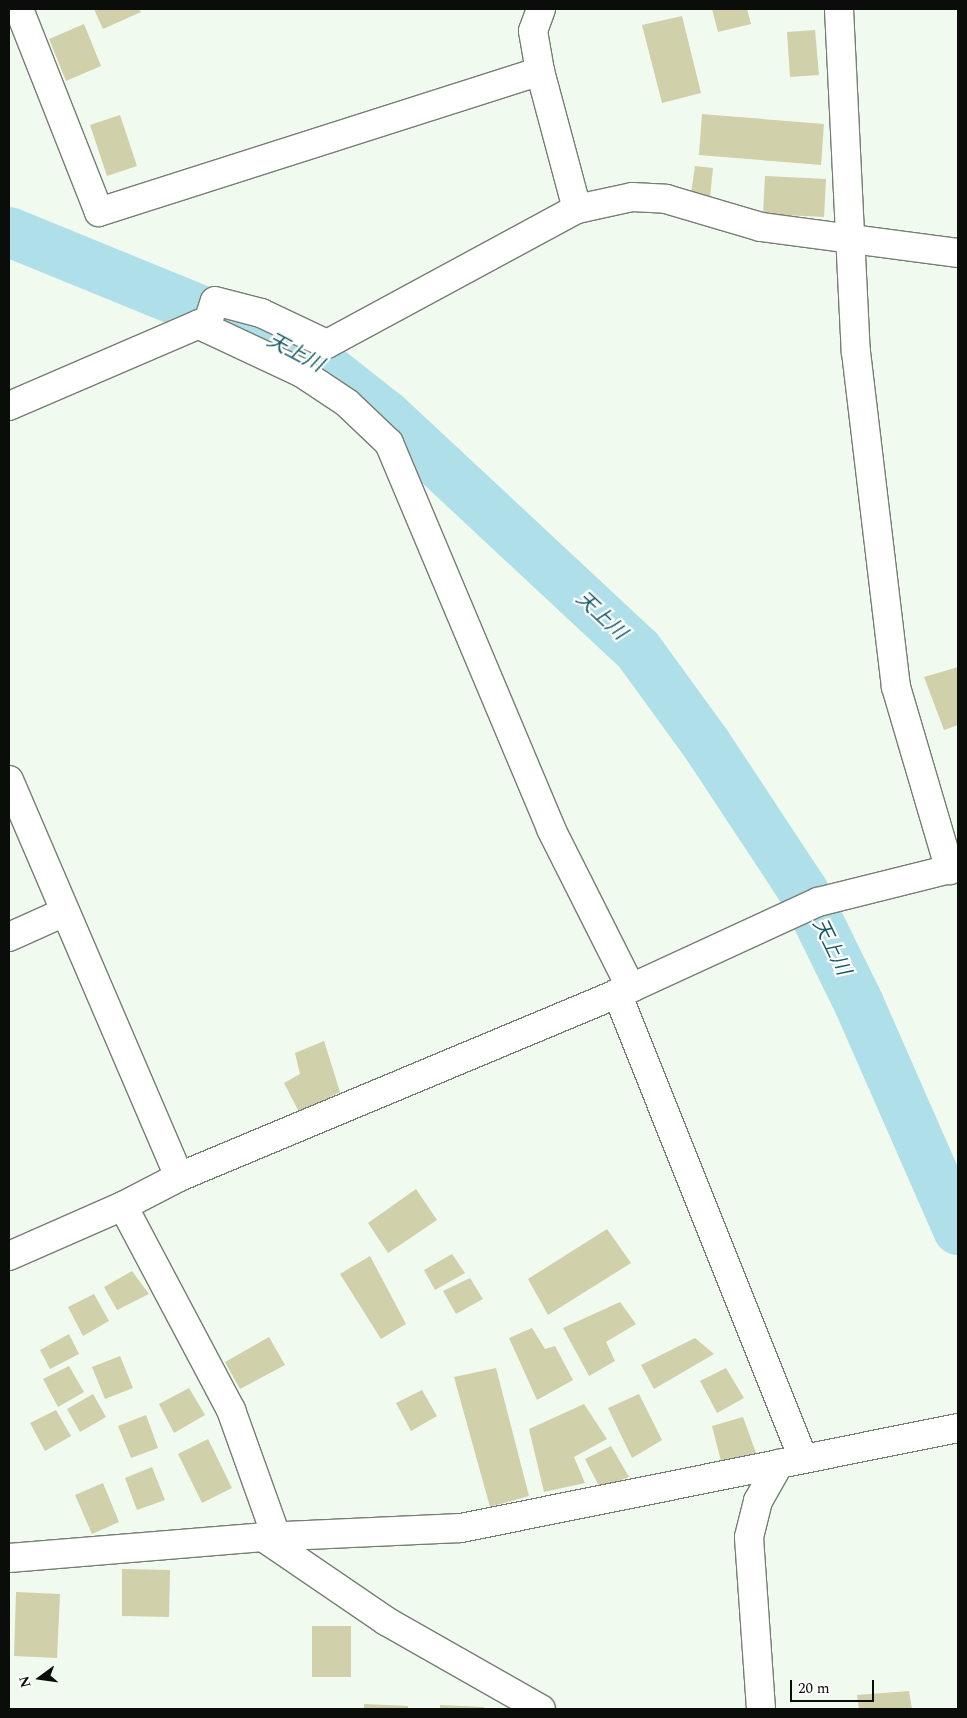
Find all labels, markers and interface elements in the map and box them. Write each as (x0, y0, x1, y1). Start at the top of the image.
water label: 天上川 (263, 328, 327, 378)
water label: 天上川 (571, 587, 631, 645)
water label: 天上川 (807, 915, 855, 979)
north arrow (15, 1653, 65, 1703)
scale bar (792, 1670, 876, 1702)
text: N (13, 1674, 37, 1690)
text: 20 m (798, 1677, 830, 1700)

